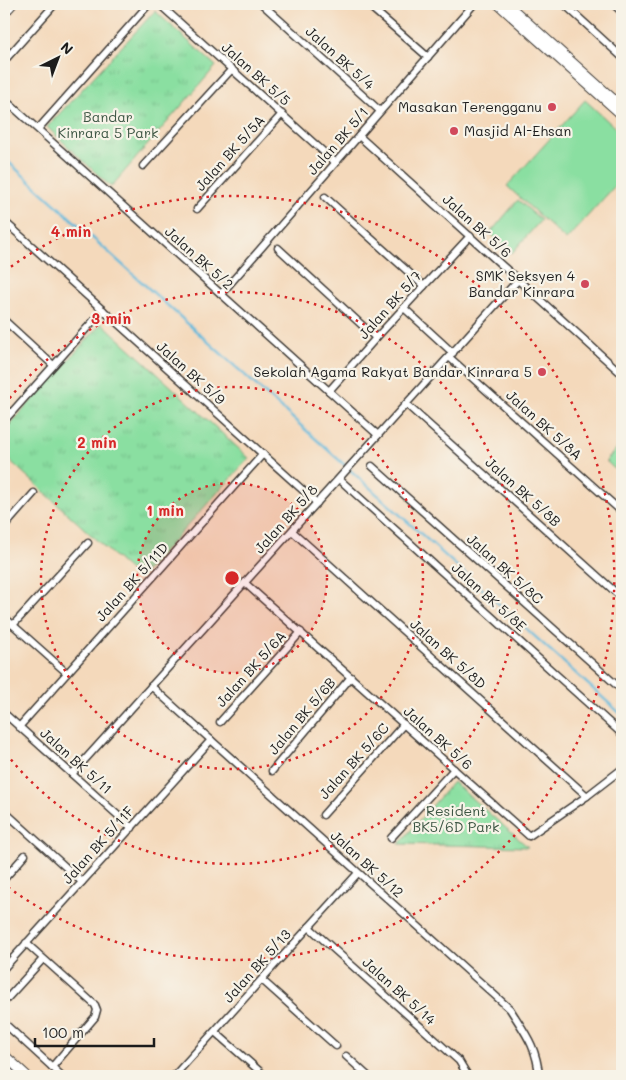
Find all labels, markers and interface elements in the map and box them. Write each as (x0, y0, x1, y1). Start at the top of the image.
street label: Jalan BK 5/4 (302, 22, 379, 94)
north arrow (32, 32, 82, 82)
text: N (57, 37, 77, 59)
street label: Jalan BK 5/5 (218, 38, 295, 110)
place label: Masakan Terengganu (398, 97, 542, 116)
marker: Masakan Terengganu (546, 101, 558, 113)
street label: Jalan BK 5/1 (303, 103, 372, 179)
park label: Bandar Kinrara 5 Park (58, 107, 158, 142)
street label: Jalan BK 5/5A (190, 111, 269, 195)
place label: Masjid Al-Ehsan (464, 121, 571, 140)
marker: Masjid Al-Ehsan (448, 125, 460, 137)
street label: Jalan BK 5/6 (439, 190, 516, 262)
text: 4 min (51, 221, 91, 241)
street label: Jalan BK 5/2 (161, 222, 238, 293)
street label: Jalan BK 5/7 (354, 266, 426, 343)
place label: SMK Seksyen 4 Bandar Kinrara (469, 266, 576, 301)
marker: SMK Seksyen 4 Bandar Kinrara (579, 278, 591, 290)
text: 3 min (91, 308, 131, 328)
street label: Jalan BK 5/9 (153, 337, 230, 409)
place label: Sekolah Agama Rakyat Bandar Kinrara 5 (253, 362, 532, 381)
marker: Sekolah Agama Rakyat Bandar Kinrara 5 (536, 366, 548, 378)
street label: Jalan BK 5/8A (502, 385, 586, 464)
text: 2 min (77, 432, 117, 452)
street label: Jalan BK 5/8B (482, 453, 565, 531)
street label: Jalan BK 5/8 (250, 480, 322, 557)
text: 1 min (146, 500, 184, 520)
street label: Jalan BK 5/8C (463, 529, 548, 608)
street label: Jalan BK 5/11D (91, 538, 172, 625)
street label: Jalan BK 5/8E (448, 558, 531, 635)
centre of rings (223, 569, 241, 587)
street label: Jalan BK 5/8D (406, 614, 490, 693)
street label: Jalan BK 5/6A (211, 627, 290, 711)
street label: Jalan BK 5/6B (264, 673, 339, 758)
street label: Jalan BK 5/6 (400, 702, 477, 774)
street label: Jalan BK 5/6C (314, 718, 393, 803)
street label: Jalan BK 5/11 (36, 723, 116, 798)
park label: Resident BK5/6D Park (413, 801, 500, 836)
street label: Jalan BK 5/11F (58, 802, 138, 888)
street label: Jalan BK 5/12 (327, 826, 408, 902)
street label: Jalan BK 5/13 (219, 925, 295, 1006)
street label: Jalan BK 5/14 (359, 953, 441, 1029)
scale bar (35, 1015, 154, 1047)
text: 100 m (42, 1022, 84, 1042)

